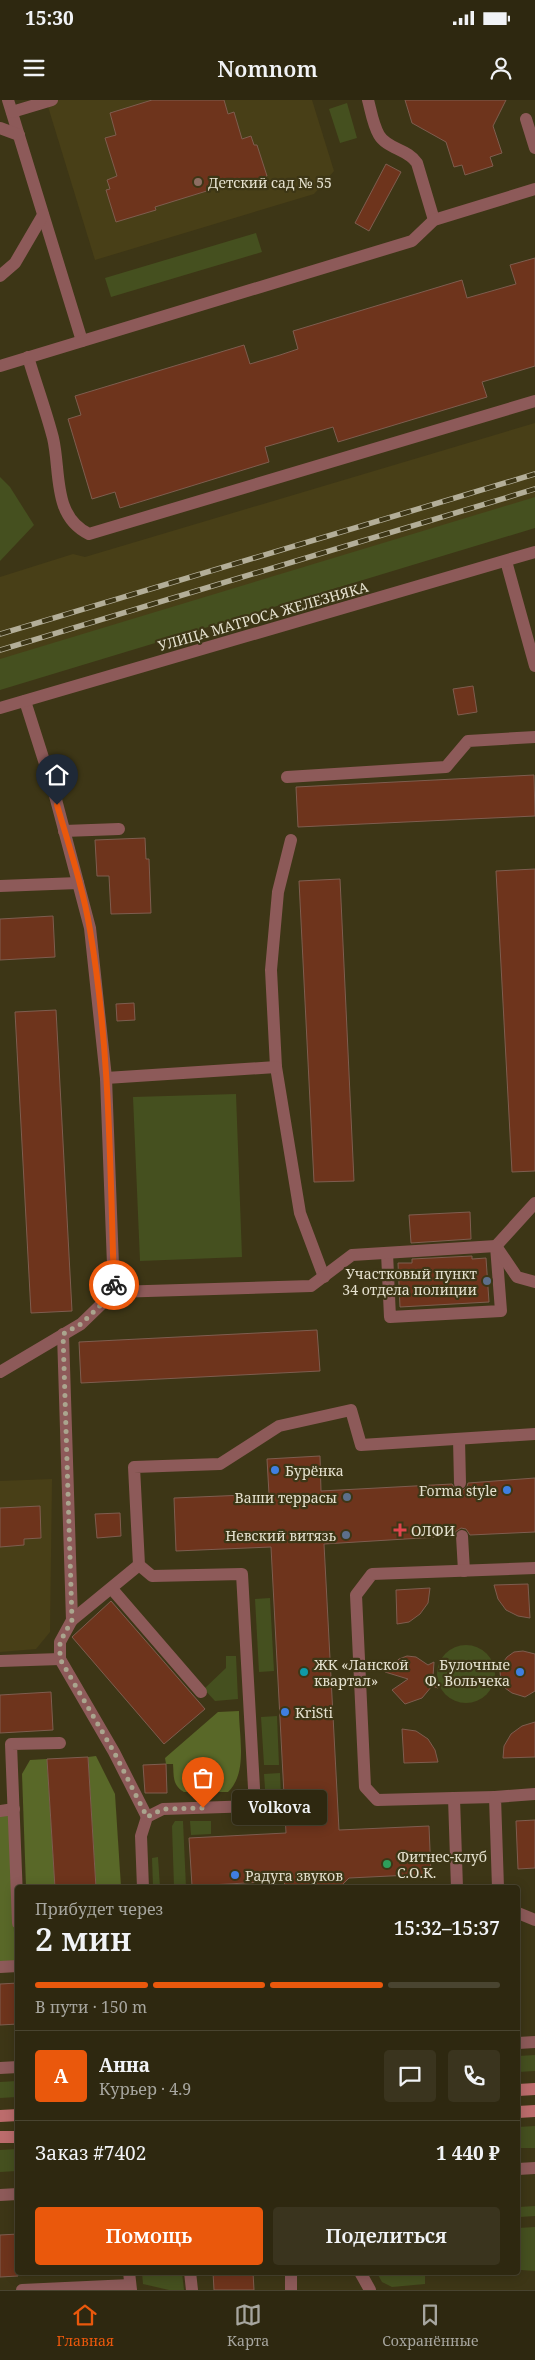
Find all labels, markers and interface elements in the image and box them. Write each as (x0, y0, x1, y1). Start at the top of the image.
text: 15:30 (25, 5, 74, 31)
text: Nomnom (217, 53, 318, 83)
icon: menu (20, 54, 48, 82)
icon: person (487, 54, 515, 82)
place label: Детский сад № 55 (208, 173, 332, 192)
marker: Детский сад № 55 (192, 176, 204, 188)
street label: УЛИЦА МАТРОСА ЖЕЛЕЗНЯКА (156, 577, 371, 655)
pin (36, 754, 78, 805)
icon: home (43, 761, 71, 789)
courier (89, 1260, 139, 1310)
place label: Участковый пункт 34 отдела полиции (342, 1264, 478, 1299)
icon: bike (100, 1271, 128, 1299)
marker: Участковый пункт 34 отдела полиции (481, 1275, 493, 1287)
place label: Бурёнка (285, 1461, 344, 1480)
marker: Бурёнка (269, 1464, 281, 1476)
place label: Forma style (419, 1481, 497, 1500)
marker: Forma style (501, 1484, 513, 1496)
place label: Ваши террасы (235, 1488, 337, 1507)
marker: Ваши террасы (341, 1491, 353, 1503)
place label: ОЛФИ (411, 1521, 455, 1540)
marker: ОЛФИ (393, 1523, 407, 1537)
place label: Невский витязь (225, 1526, 336, 1545)
marker: Невский витязь (340, 1529, 352, 1541)
place label: ЖК «Ланской квартал» (313, 1655, 409, 1690)
place label: Булочные Ф. Вольчека (425, 1655, 510, 1690)
marker: ЖК «Ланской квартал» (298, 1666, 310, 1678)
marker: Булочные Ф. Вольчека (514, 1666, 526, 1678)
place label: KriSti (295, 1703, 333, 1722)
marker: KriSti (279, 1706, 291, 1718)
pin (182, 1757, 224, 1808)
icon: bag (189, 1764, 217, 1792)
callout: Volkova (233, 1790, 328, 1826)
text: Volkova (248, 1796, 311, 1818)
place label: Фитнес-клуб С.О.К. (397, 1847, 487, 1882)
marker: Фитнес-клуб С.О.К. (381, 1858, 393, 1870)
place label: Радуга звуков (245, 1866, 343, 1885)
marker: Радуга звуков (229, 1869, 241, 1881)
text: Прибудет через (35, 1898, 163, 1920)
text: 15:32–15:37 (394, 1915, 500, 1941)
text: 2 мин (35, 1917, 131, 1960)
text: В пути · 150 m (35, 1996, 147, 2018)
button: chat (384, 2050, 436, 2102)
button: phone (448, 2050, 500, 2102)
text: Анна (99, 2052, 150, 2078)
text: А (54, 2063, 68, 2089)
text: Курьер · 4.9 (99, 2078, 191, 2100)
text: Заказ #7402 (35, 2140, 146, 2166)
text: 1 440 ₽ (436, 2140, 500, 2166)
button: Помощь (35, 2207, 263, 2265)
button: Поделиться (273, 2207, 500, 2265)
tab: Главная (57, 2301, 114, 2350)
tab: Карта (227, 2301, 269, 2350)
tab: Сохранённые (382, 2301, 478, 2350)

